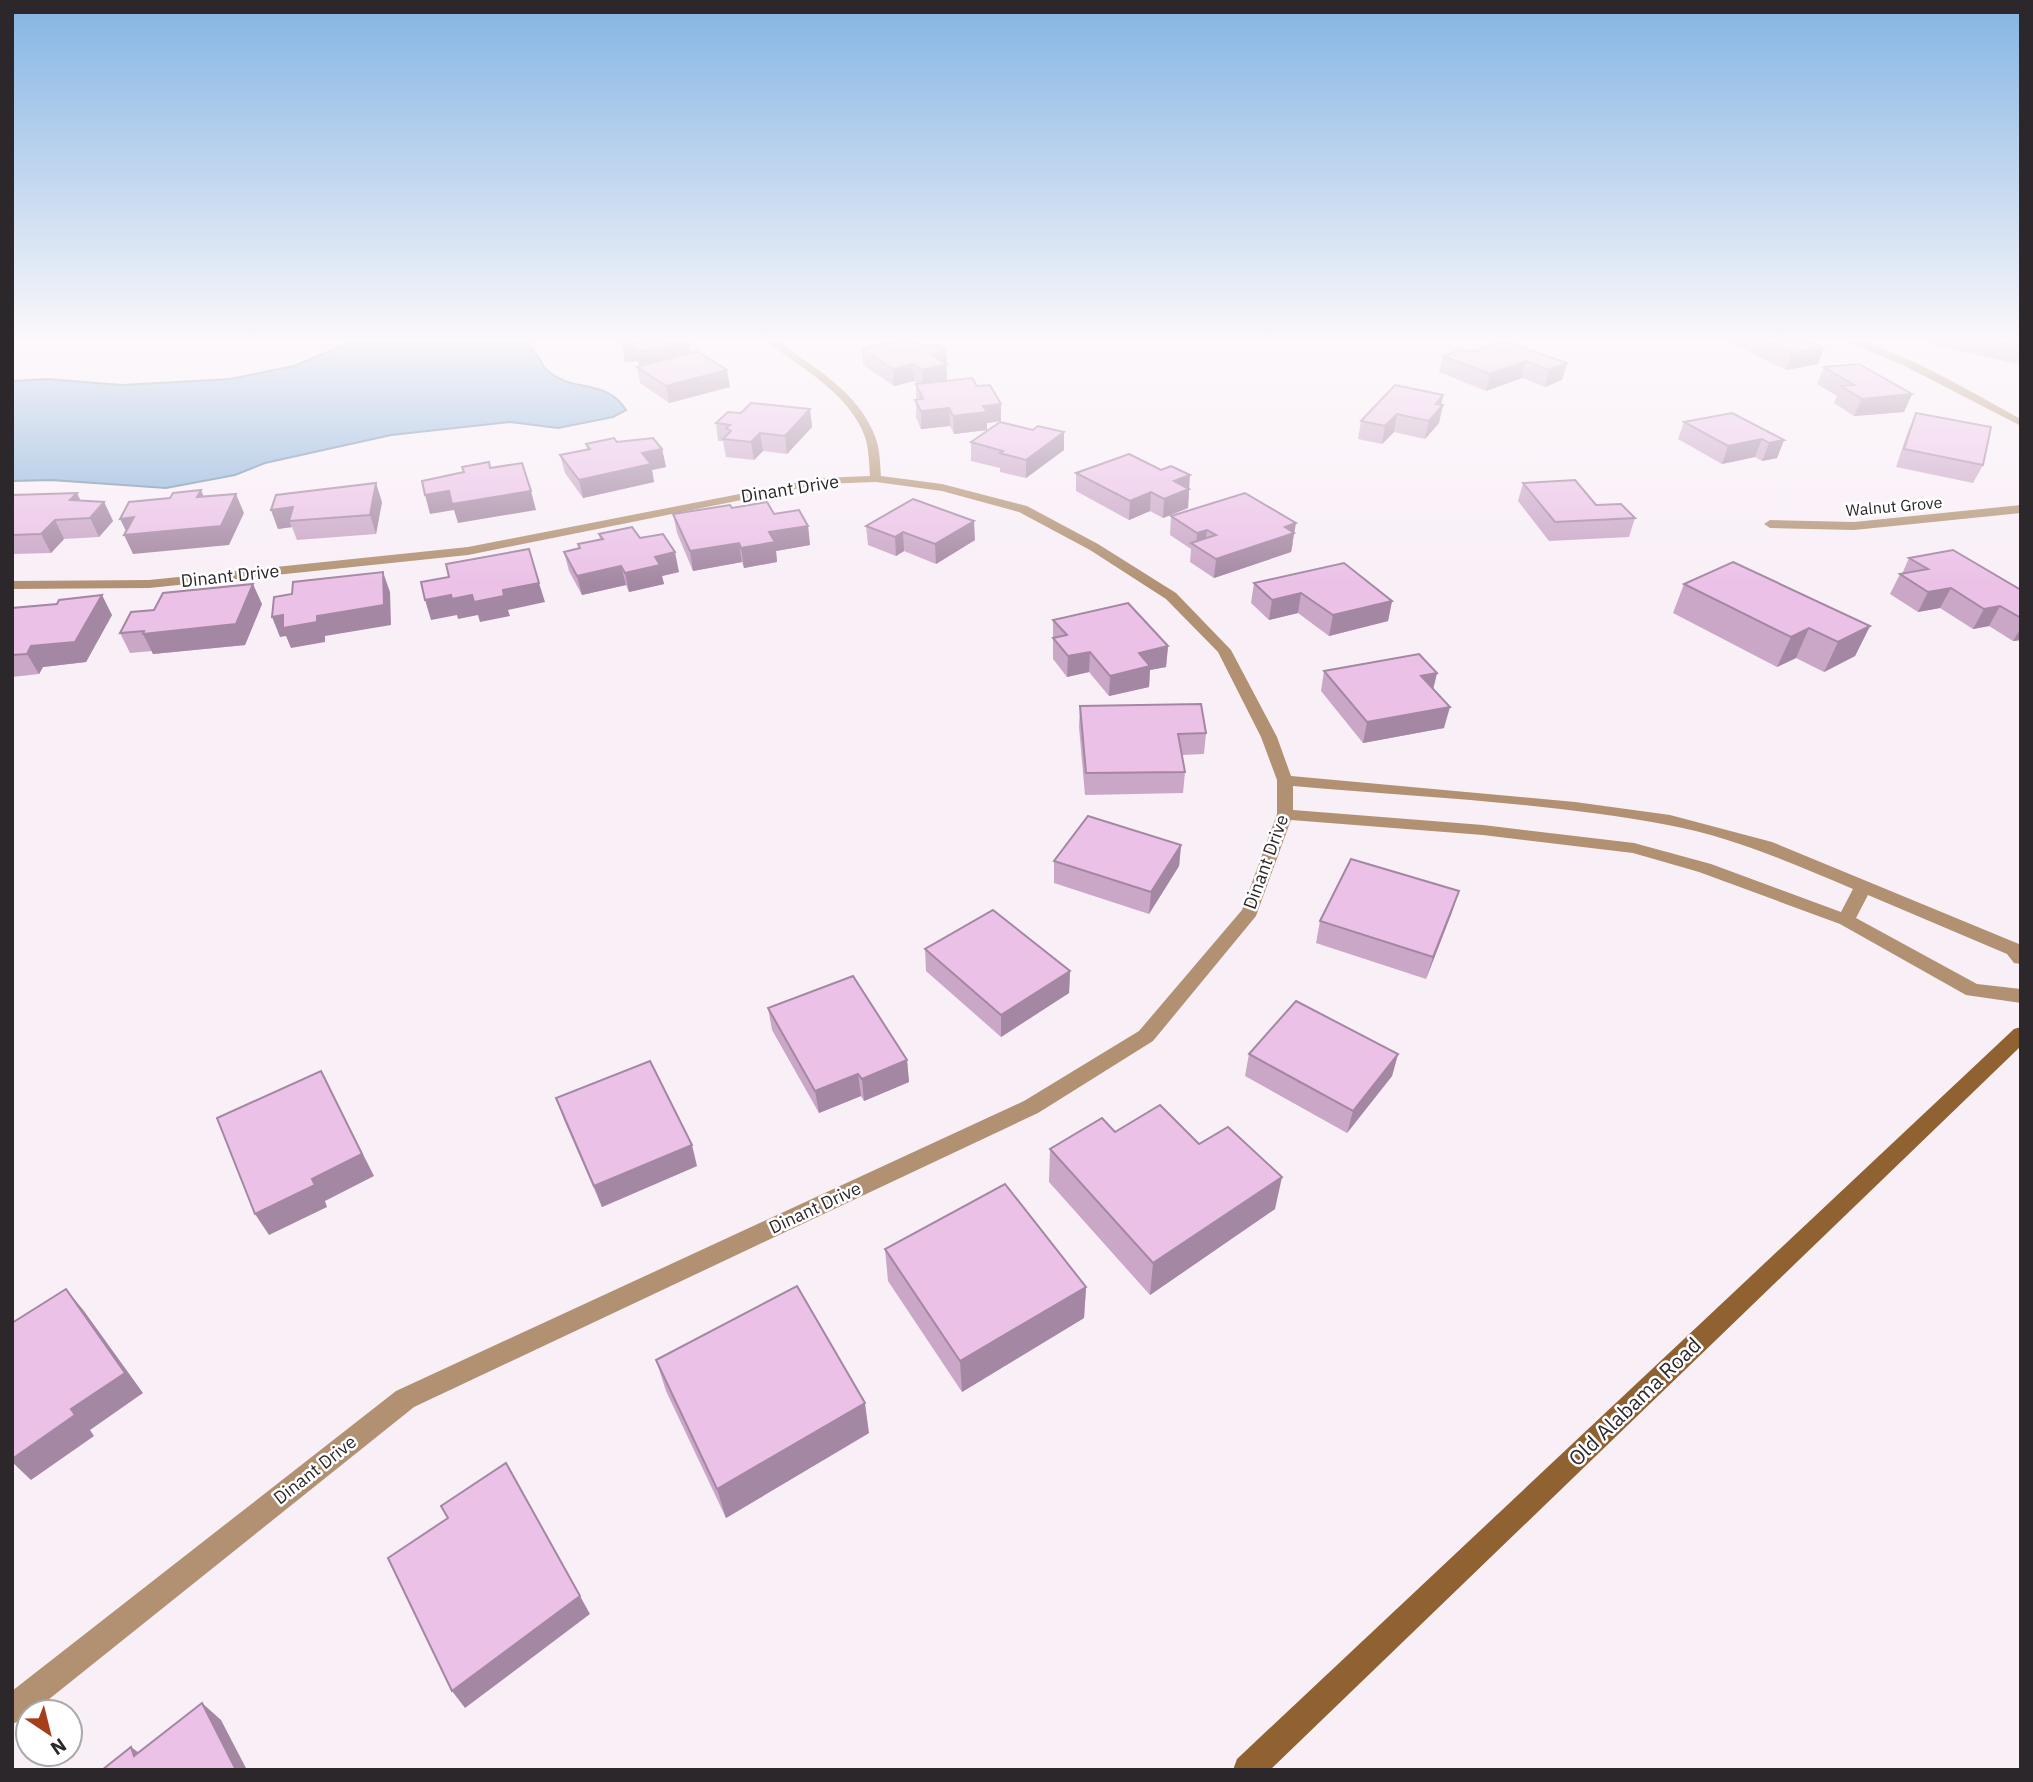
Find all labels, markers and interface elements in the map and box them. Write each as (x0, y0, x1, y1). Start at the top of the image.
street label: Dinant Drive (739, 469, 841, 508)
street label: Walnut Grove (1845, 492, 1943, 520)
street label: Dinant Drive (180, 559, 280, 592)
street label: Dinant Drive (1238, 811, 1293, 912)
street label: Dinant Drive (765, 1176, 865, 1239)
street label: Old Alabama Road (1562, 1331, 1707, 1472)
street label: Dinant Drive (269, 1430, 361, 1509)
north arrow (14, 1698, 84, 1768)
text: N (46, 1733, 71, 1761)

